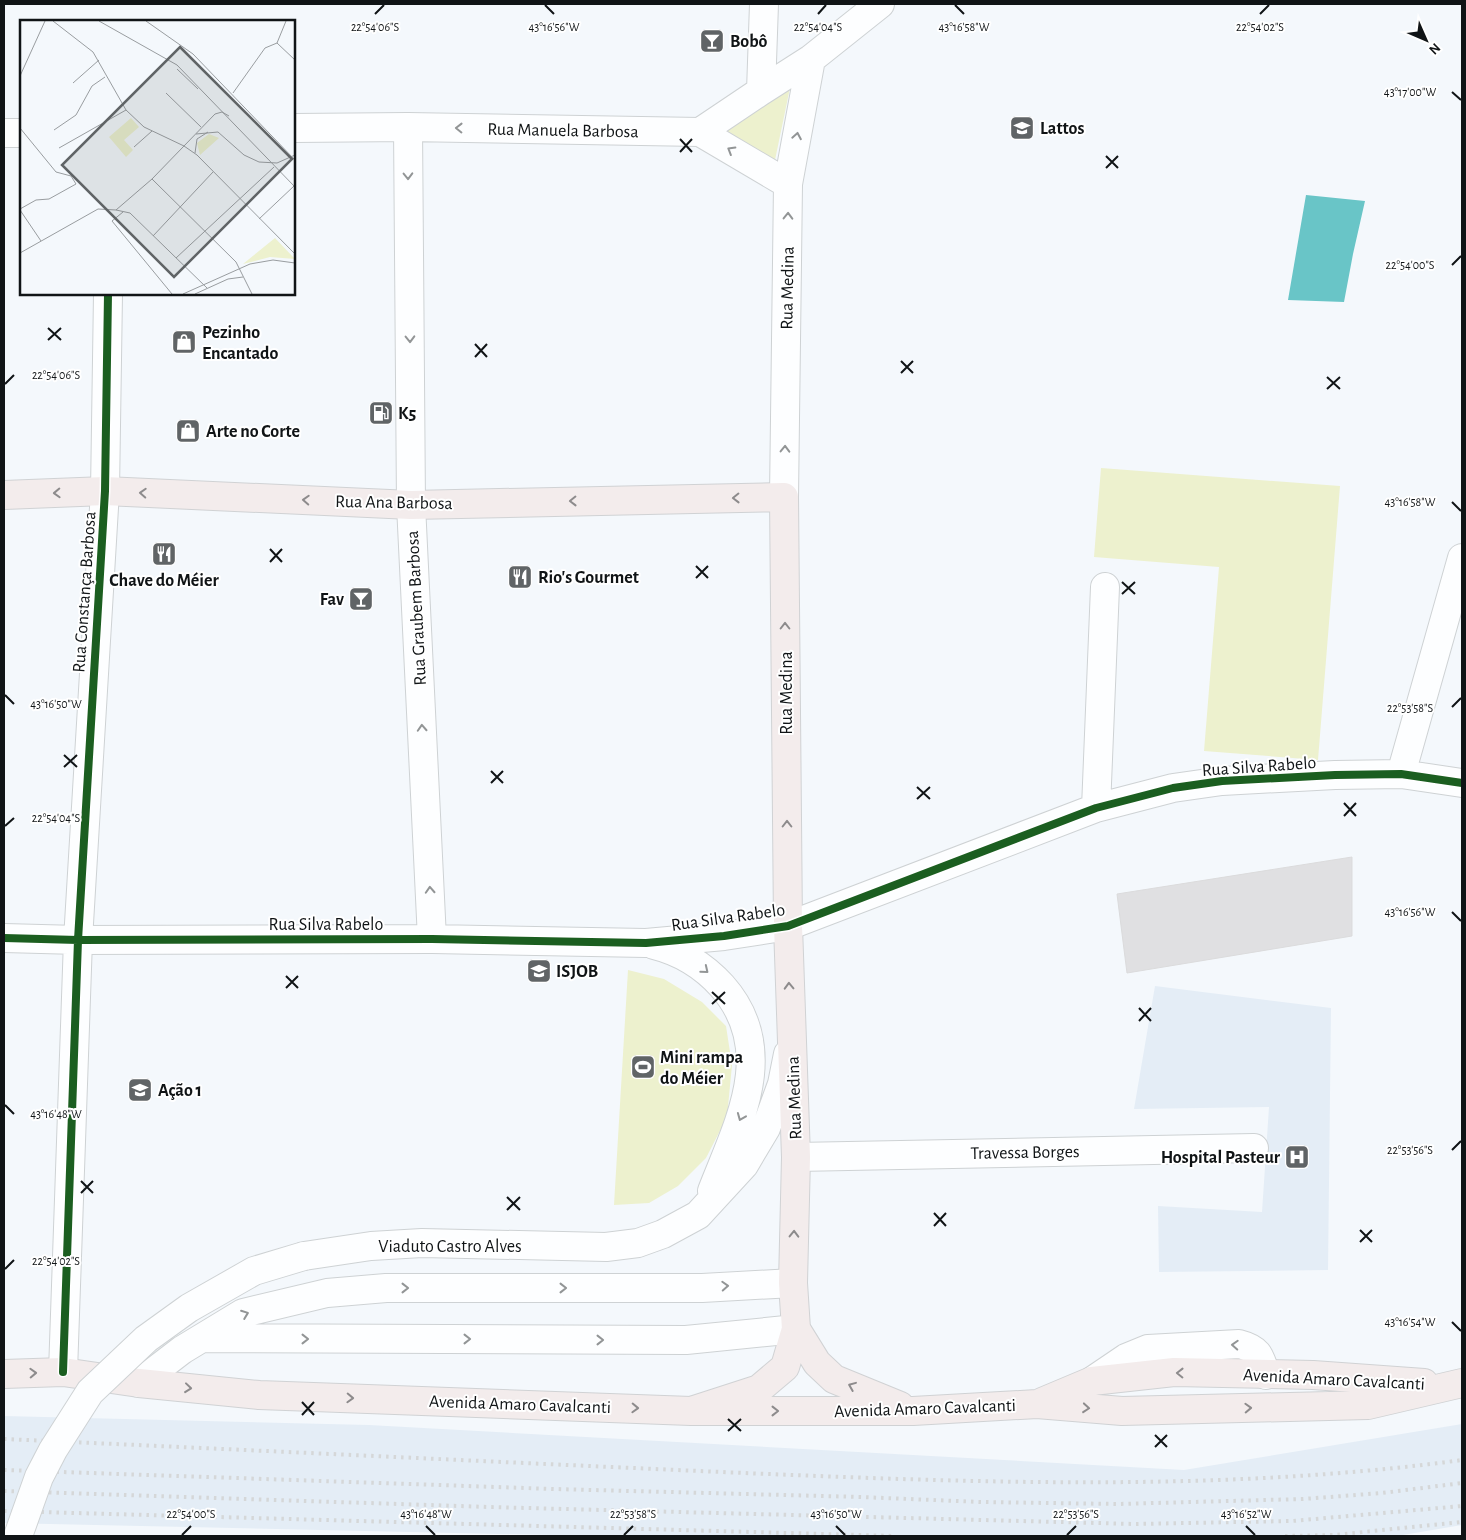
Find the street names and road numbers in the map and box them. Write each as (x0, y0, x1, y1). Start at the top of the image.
street label: Rua Manuela Barbosa (487, 121, 639, 141)
street label: Rua Medina (778, 246, 798, 330)
street label: Rua Ana Barbosa (335, 493, 453, 513)
street label: Rua Constança Barbosa (70, 511, 100, 673)
street label: Rua Graubem Barbosa (404, 530, 430, 686)
street label: Rua Medina (778, 651, 796, 735)
street label: Rua Silva Rabelo (1201, 754, 1317, 780)
street label: Rua Silva Rabelo (670, 901, 786, 935)
street label: Rua Silva Rabelo (269, 916, 384, 934)
street label: Rua Medina (785, 1056, 805, 1140)
street label: Travessa Borges (970, 1143, 1080, 1163)
street label: Viaduto Castro Alves (378, 1238, 522, 1256)
street label: Avenida Amaro Cavalcanti (1243, 1366, 1425, 1394)
street label: Avenida Amaro Cavalcanti (429, 1393, 611, 1417)
street label: Avenida Amaro Cavalcanti (834, 1397, 1016, 1421)

